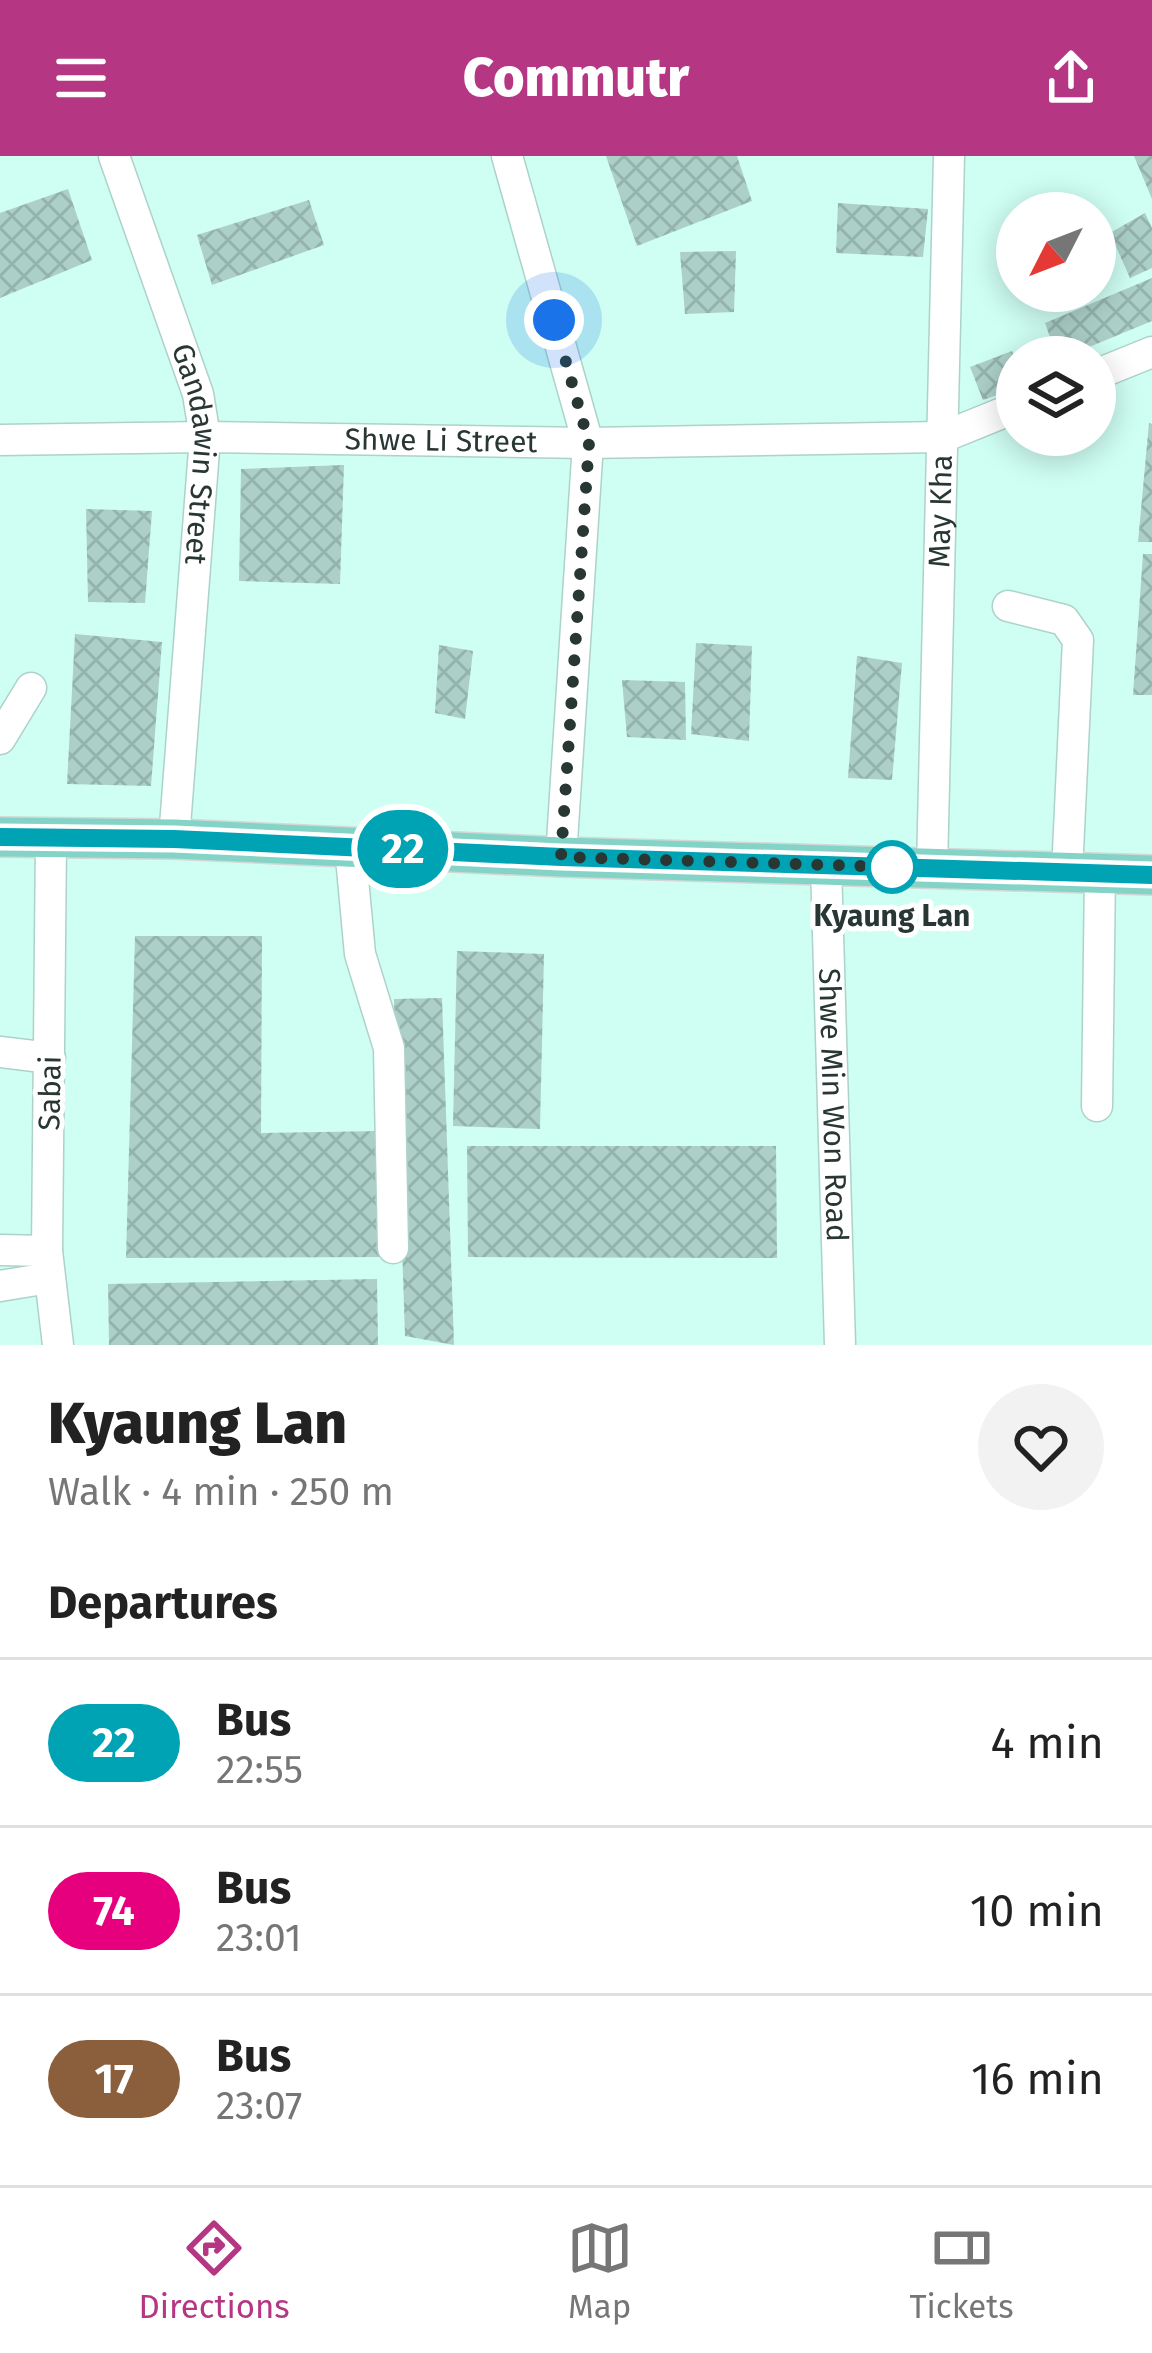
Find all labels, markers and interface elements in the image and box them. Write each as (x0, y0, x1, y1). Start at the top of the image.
icon: menu (48, 45, 114, 111)
icon: share (1038, 45, 1104, 111)
text: Commutr (463, 46, 689, 110)
north arrow (996, 192, 1116, 312)
map controls (996, 192, 1116, 456)
your location (524, 290, 584, 350)
button: layers (996, 336, 1116, 456)
street label: Gandawin Street (164, 339, 224, 566)
street label: Shwe Li Street (344, 421, 538, 460)
street label: May Kha (921, 454, 960, 568)
line badge: 22 (349, 810, 457, 888)
text: 22 (381, 824, 425, 874)
marker: Kyaung Lan (867, 842, 917, 892)
place label: Kyaung Lan (814, 898, 970, 934)
street label: Shwe Min Won Road (811, 967, 855, 1242)
street label: Sabai (31, 1055, 69, 1131)
button: heart (978, 1384, 1104, 1510)
text: Kyaung Lan (48, 1390, 347, 1458)
text: Walk · 4 min · 250 m (48, 1469, 394, 1515)
text: Departures (48, 1576, 278, 1630)
text: Bus (216, 1693, 291, 1747)
text: 4 min (991, 1716, 1104, 1770)
text: 22 (92, 1718, 136, 1768)
text: 22:55 (216, 1747, 303, 1793)
text: Bus (216, 1861, 291, 1915)
text: 10 min (970, 1884, 1104, 1938)
text: 74 (93, 1886, 135, 1936)
text: 23:01 (216, 1915, 302, 1961)
text: Bus (216, 2029, 291, 2083)
text: 16 min (971, 2052, 1104, 2106)
text: 17 (94, 2054, 134, 2104)
text: 23:07 (216, 2083, 302, 2129)
tab: Directions (138, 2215, 290, 2327)
tab: Map (567, 2215, 633, 2327)
tab: Tickets (910, 2215, 1014, 2327)

